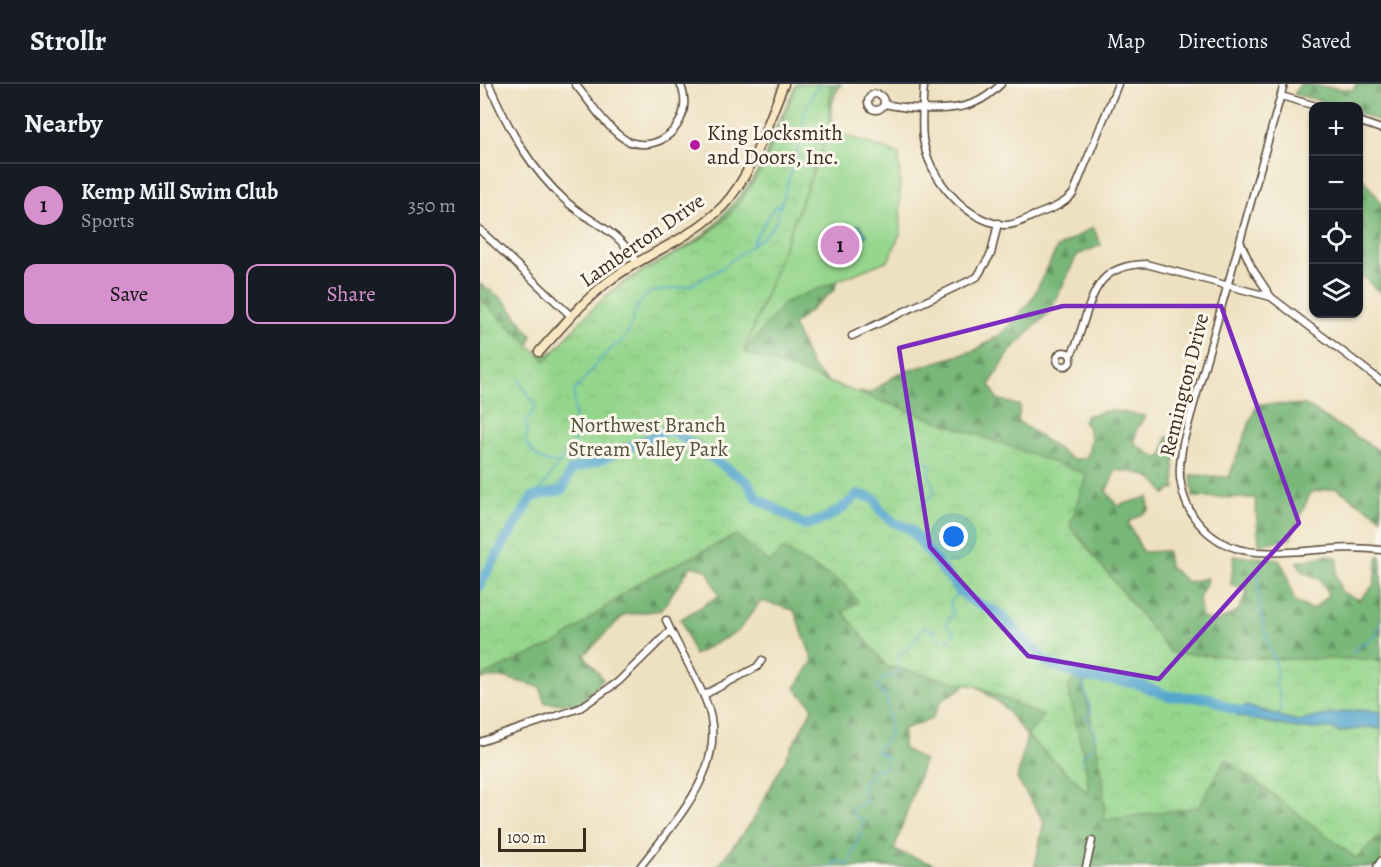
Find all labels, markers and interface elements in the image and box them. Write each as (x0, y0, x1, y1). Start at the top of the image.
text: Strollr (30, 22, 106, 60)
text: Map (1107, 27, 1145, 55)
text: Directions (1178, 27, 1268, 55)
text: Saved (1301, 27, 1351, 55)
map controls (1309, 102, 1363, 318)
button: + (1309, 102, 1363, 156)
text: Nearby (24, 106, 103, 141)
place label: King Locksmith and Doors, Inc. (707, 119, 843, 171)
marker: King Locksmith and Doors, Inc. (688, 138, 702, 152)
button: − (1309, 156, 1363, 210)
text: Kemp Mill Swim Club (81, 177, 278, 207)
street label: Lamberton Drive (574, 187, 710, 293)
text: 1 (40, 192, 47, 219)
text: 350 m (408, 192, 456, 219)
text: Sports (81, 207, 134, 234)
button: locate (1309, 210, 1363, 264)
pin: 1 (820, 222, 860, 268)
button: Save (24, 264, 234, 324)
button: Share (246, 264, 456, 324)
button: layers (1309, 264, 1363, 318)
street label: Remington Drive (1153, 310, 1215, 460)
park label: Northwest Branch Stream Valley Park (568, 411, 729, 463)
your location (939, 522, 968, 551)
scale bar (498, 825, 586, 852)
text: 100 m (507, 827, 546, 849)

